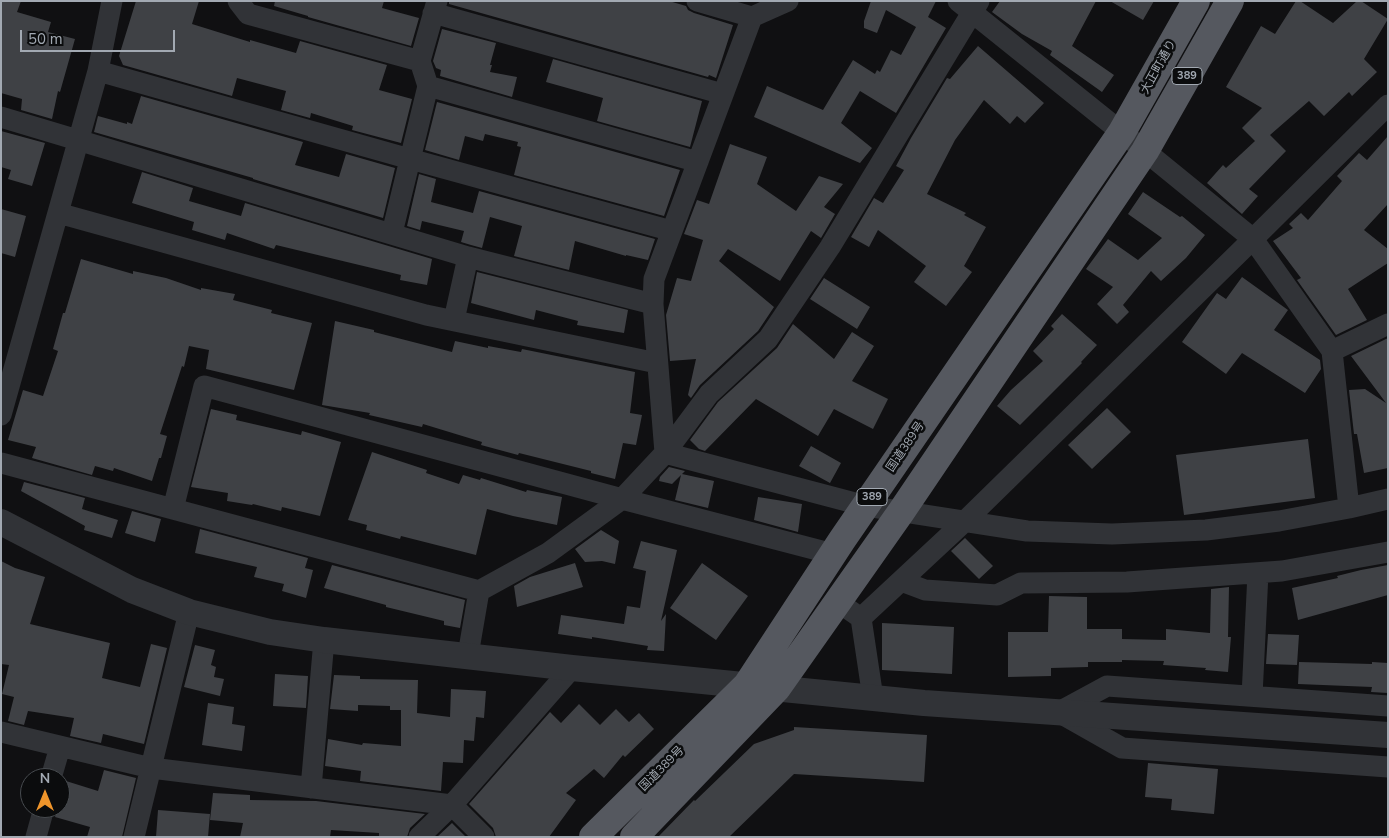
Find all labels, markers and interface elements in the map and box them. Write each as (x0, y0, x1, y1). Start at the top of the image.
scale bar (22, 20, 178, 52)
text: 50 m (28, 29, 63, 49)
street label: 大正町通り (1138, 37, 1180, 97)
road number: 389 (1172, 68, 1202, 84)
street label: 国道389号 (884, 419, 928, 475)
road number: 389 (857, 488, 887, 506)
street label: 国道389号 (637, 744, 687, 794)
north arrow (20, 768, 70, 818)
text: N (40, 769, 50, 788)

